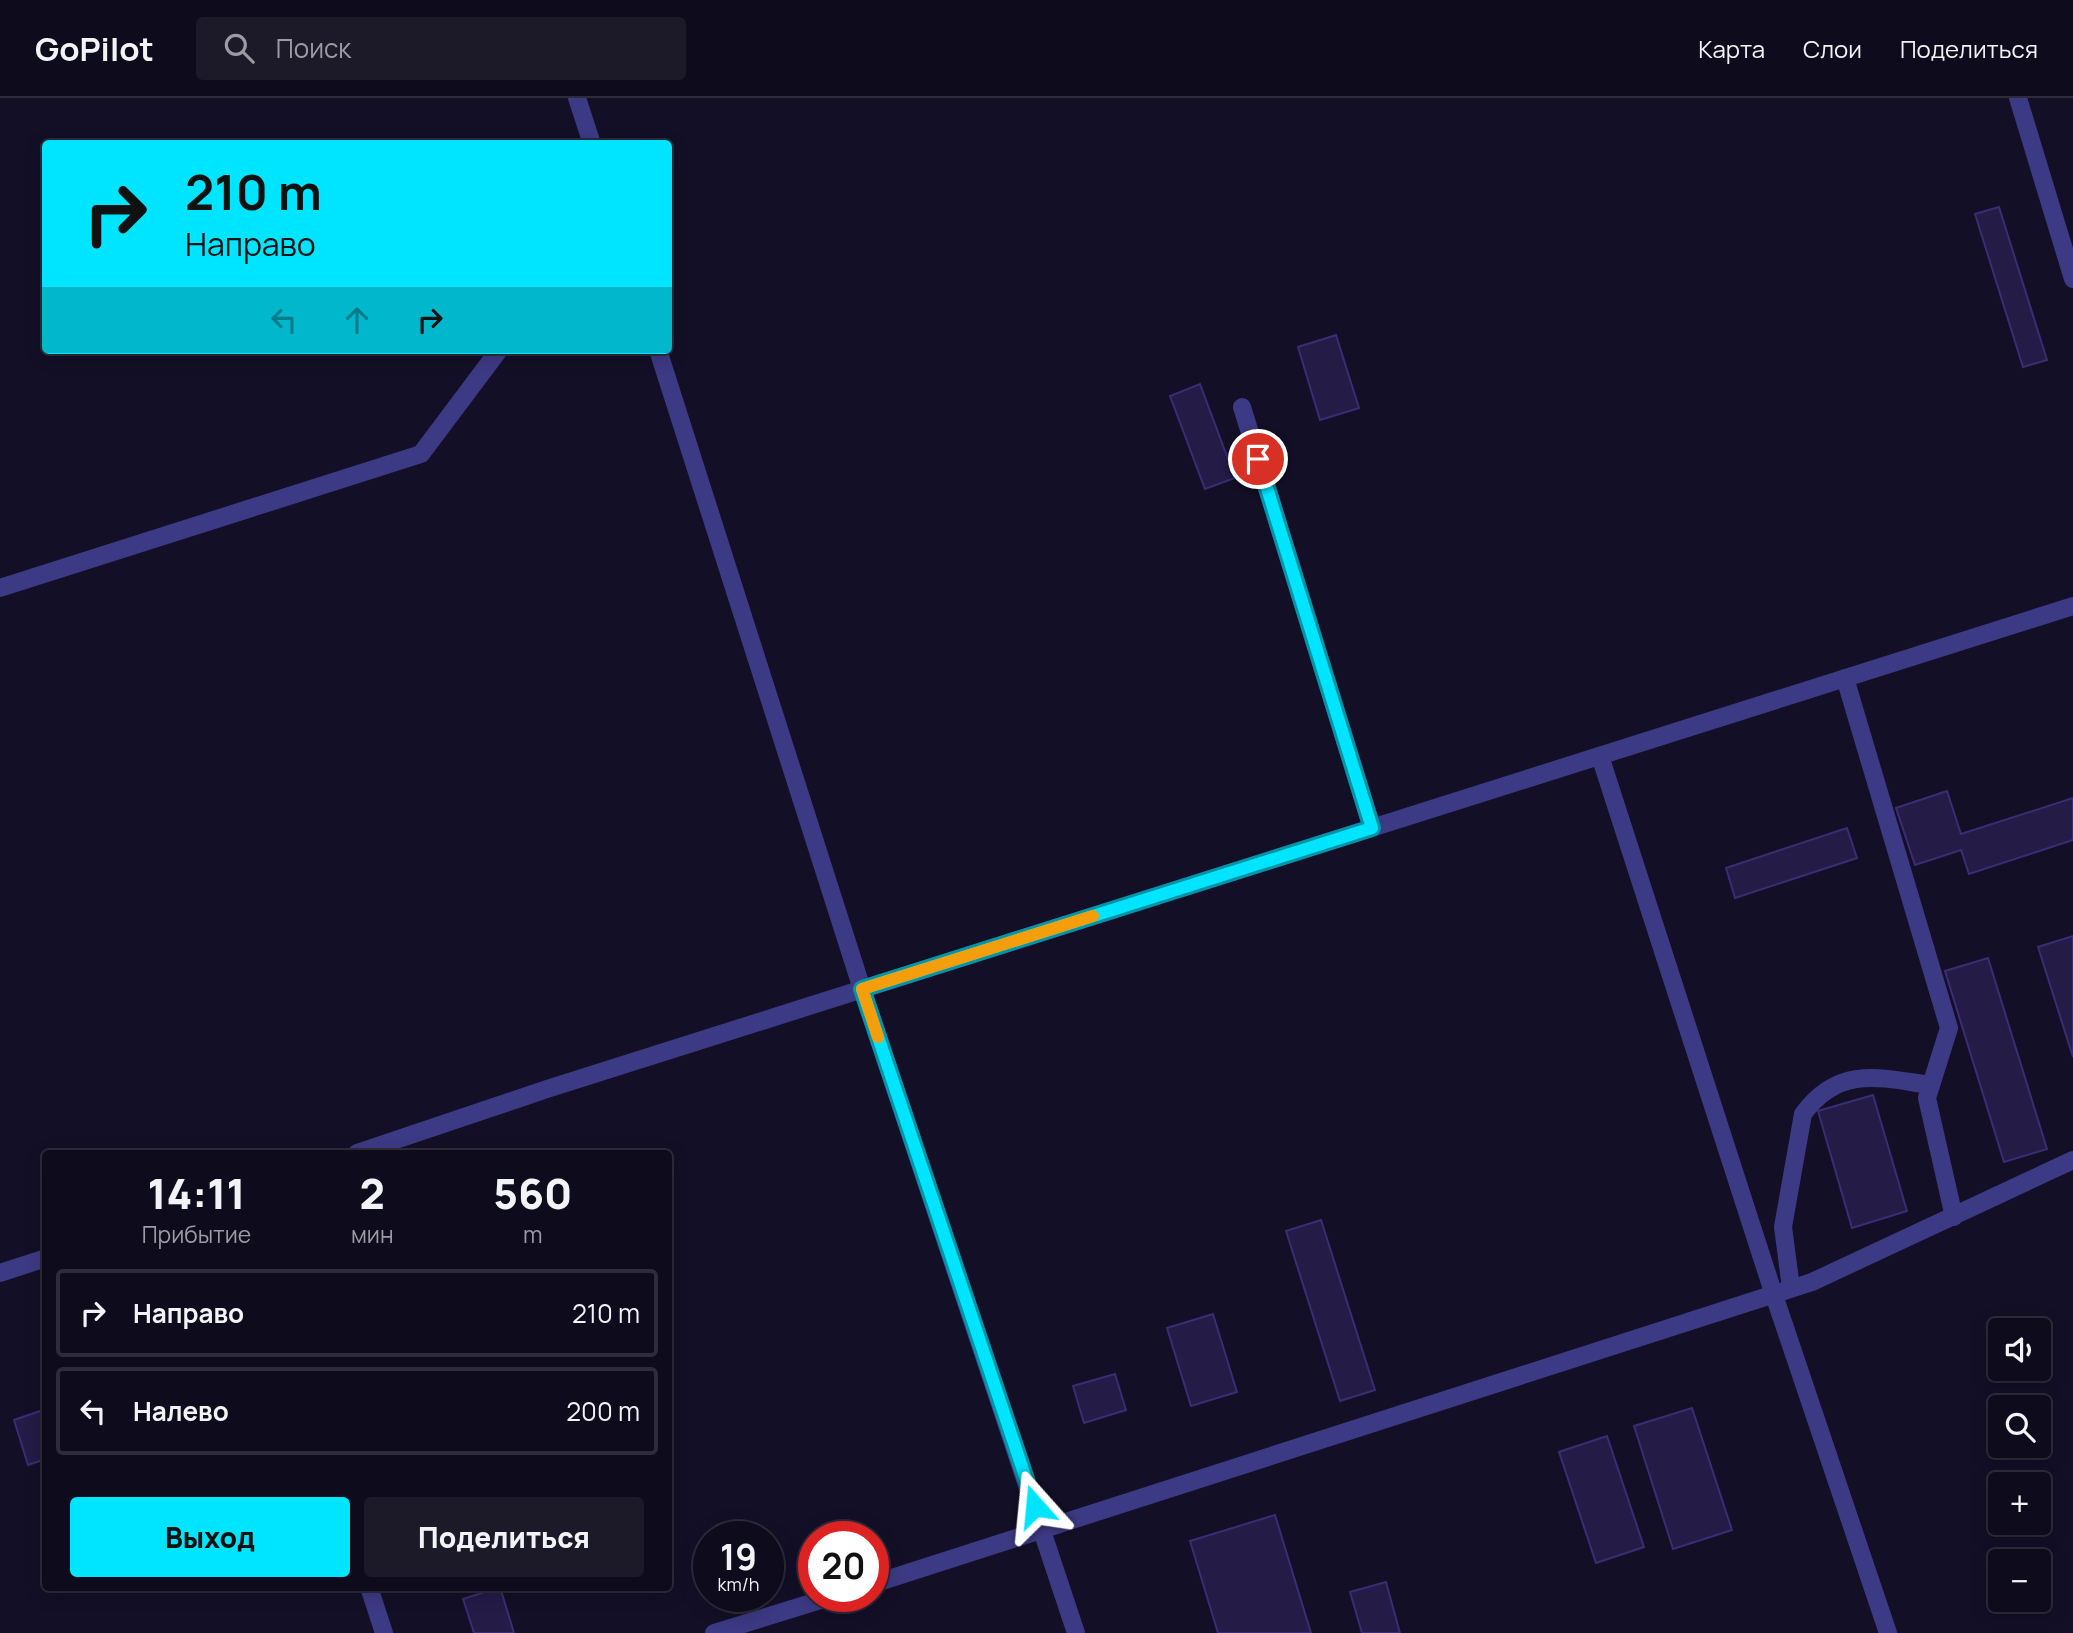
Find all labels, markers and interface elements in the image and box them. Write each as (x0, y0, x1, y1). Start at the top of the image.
search box (196, 17, 686, 80)
text: GoPilot (35, 26, 154, 71)
icon: search (220, 29, 258, 67)
text: Поиск (276, 30, 351, 66)
text: Карта (1698, 32, 1765, 65)
text: Слои (1803, 32, 1862, 65)
text: Поделиться (1900, 32, 2038, 65)
text: 210 m (185, 158, 322, 225)
icon: right (70, 168, 161, 259)
text: Направо (185, 222, 316, 266)
icon: left (265, 301, 303, 339)
icon: ahead (338, 301, 376, 339)
icon: right (411, 301, 449, 339)
pin (1228, 429, 1288, 489)
icon: arrive (1239, 440, 1277, 478)
text: 14:11 (147, 1164, 245, 1222)
text: 2 (360, 1164, 385, 1222)
text: 560 (493, 1164, 572, 1222)
text: Прибытие (142, 1218, 251, 1250)
text: мин (351, 1218, 394, 1250)
text: m (523, 1218, 543, 1250)
icon: right (74, 1294, 112, 1332)
text: Направо (133, 1295, 244, 1331)
text: 210 m (572, 1295, 640, 1331)
map controls (1988, 1318, 2051, 1612)
button: sound (1988, 1318, 2051, 1381)
icon: left (74, 1392, 112, 1430)
text: Налево (133, 1393, 229, 1429)
text: 200 m (566, 1393, 640, 1429)
button: search (1988, 1395, 2051, 1458)
position arrow (998, 1469, 1072, 1543)
button: + (1988, 1472, 2051, 1535)
button: Выход (70, 1497, 350, 1577)
button: Поделиться (364, 1497, 644, 1577)
speed limit sign: 20 (798, 1521, 889, 1612)
text: 19 (720, 1533, 757, 1581)
button: − (1988, 1549, 2051, 1612)
text: km/h (718, 1572, 759, 1596)

